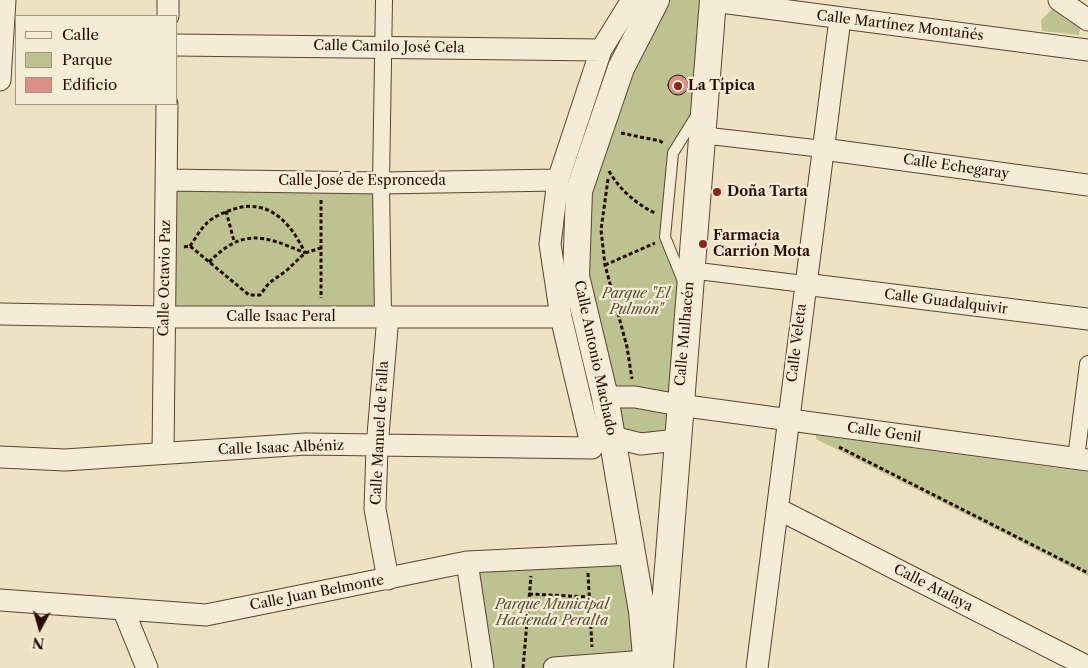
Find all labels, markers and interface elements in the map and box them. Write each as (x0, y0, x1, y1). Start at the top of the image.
street label: Calle Martínez Montañés (816, 7, 984, 45)
legend (15, 15, 178, 105)
text: Calle (62, 25, 99, 44)
street label: Calle Camilo José Cela (313, 37, 465, 57)
text: Parque (62, 50, 112, 69)
text: Edificio (62, 75, 117, 94)
place label: La Típica (688, 78, 755, 94)
marker: La Típica (672, 80, 684, 92)
street label: Calle Echegaray (902, 151, 1010, 183)
street label: Calle José de Espronceda (278, 173, 446, 189)
place label: Doña Tarta (727, 184, 808, 200)
marker: Doña Tarta (711, 186, 723, 198)
street label: Calle Octavio Paz (156, 219, 174, 337)
place label: Farmacia Carrión Mota (713, 228, 810, 260)
marker: Farmacia Carrión Mota (697, 238, 709, 250)
street label: Calle Antonio Machado (570, 279, 620, 437)
street label: Calle Mulhacén (672, 281, 698, 387)
park label: Parque "El Pulmón" (602, 286, 670, 318)
street label: Calle Guadalquivir (883, 286, 1009, 318)
street label: Calle Veleta (784, 303, 810, 383)
street label: Calle Isaac Peral (226, 309, 336, 325)
street label: Calle Manuel de Falla (368, 360, 392, 506)
street label: Calle Genil (846, 420, 922, 446)
street label: Calle Isaac Albéniz (218, 437, 344, 459)
street label: Calle Atalaya (891, 561, 975, 615)
street label: Calle Juan Belmonte (248, 572, 386, 614)
park label: Parque Municipal Hacienda Peralta (495, 597, 609, 630)
north arrow (15, 603, 65, 653)
text: N (31, 633, 45, 653)

